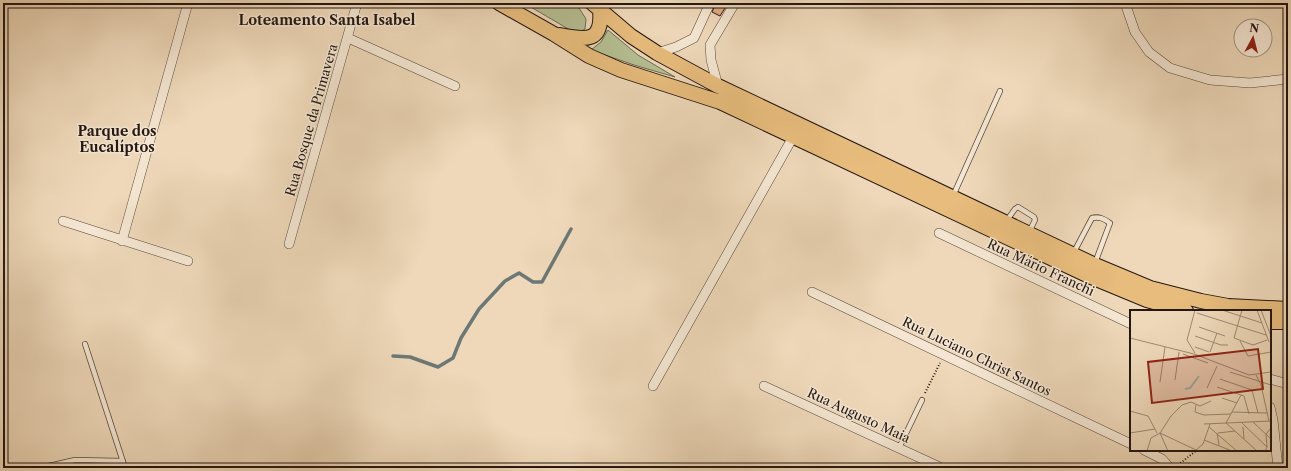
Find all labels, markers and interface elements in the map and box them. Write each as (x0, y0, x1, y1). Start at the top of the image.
district label: Loteamento Santa Isabel (238, 11, 416, 29)
north arrow (1233, 18, 1273, 58)
text: N (1249, 21, 1260, 36)
street label: Rua Bosque da Primavera (282, 42, 340, 198)
district label: Parque dos Eucalíptos (77, 122, 157, 156)
street label: Rua Mário Franchi (985, 235, 1097, 299)
inset map (1130, 310, 1271, 451)
street label: Rua Luciano Christ Santos (900, 313, 1054, 399)
street label: Rua Augusto Maia (805, 384, 913, 446)

